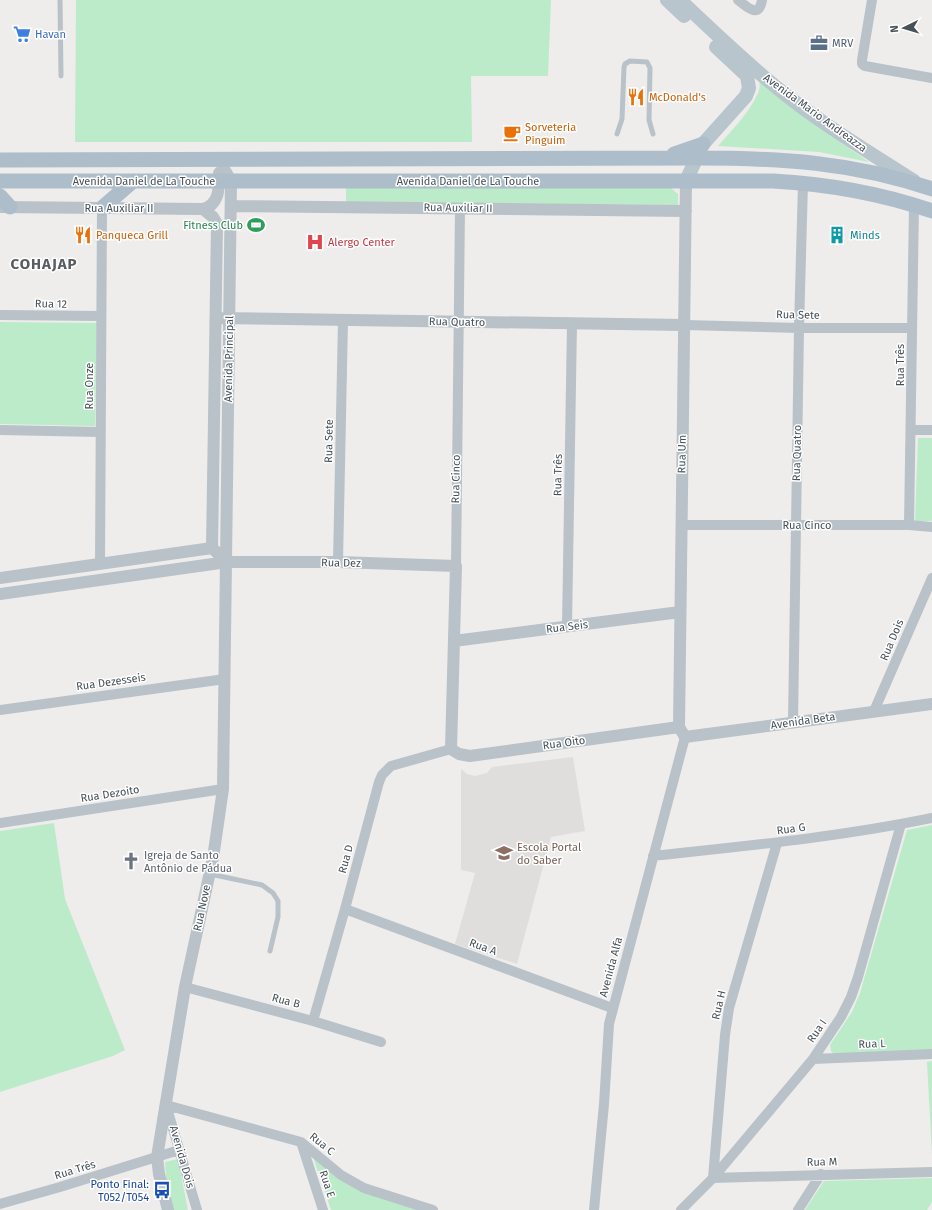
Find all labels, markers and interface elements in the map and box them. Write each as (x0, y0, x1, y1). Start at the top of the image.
north arrow (884, 8, 924, 48)
supermarket icon: Havan (12, 24, 32, 44)
text: N (888, 25, 901, 33)
place label: Havan (35, 28, 66, 41)
office icon: MRV (809, 33, 829, 53)
place label: MRV (832, 37, 854, 50)
street label: Avenida Mario Andreazza (761, 71, 869, 155)
restaurant icon: McDonald's (626, 87, 646, 107)
place label: McDonald's (649, 91, 706, 104)
place label: Sorveteria Pinguim (525, 121, 576, 147)
cafe icon: Sorveteria Pinguim (502, 123, 522, 143)
street label: Avenida Daniel de La Touche (73, 175, 215, 188)
street label: Avenida Daniel de La Touche (397, 175, 539, 188)
street label: Rua Auxiliar II (423, 201, 493, 215)
street label: Rua Auxiliar II (84, 202, 154, 215)
sports icon: Fitness Club (246, 215, 266, 235)
place label: Fitness Club (183, 219, 243, 232)
restaurant icon: Panqueca Grill (73, 225, 93, 245)
building icon: Minds (827, 225, 847, 245)
place label: Panqueca Grill (96, 229, 168, 242)
place label: Minds (850, 229, 880, 242)
hospital icon: Alergo Center (305, 232, 325, 252)
place label: Alergo Center (328, 236, 396, 249)
district label: COHAJAP (10, 255, 78, 273)
street label: Rua 12 (35, 297, 67, 311)
street label: Rua Sete (776, 308, 820, 322)
street label: Rua Quatro (429, 315, 485, 329)
street label: Avenida Principal (222, 316, 236, 402)
street label: Rua Três (894, 344, 907, 386)
street label: Rua Onze (83, 363, 96, 409)
street label: Rua Sete (322, 419, 336, 463)
street label: Rua Quatro (790, 425, 804, 481)
street label: Rua Um (675, 435, 689, 473)
street label: Rua Cinco (449, 454, 463, 504)
street label: Rua Três (551, 454, 565, 496)
street label: Rua Cinco (782, 519, 832, 532)
street label: Rua Dez (321, 556, 361, 570)
street label: Rua Dois (877, 617, 907, 663)
street label: Rua Seis (545, 618, 589, 636)
street label: Rua Dezesseis (75, 671, 147, 693)
street label: Avenida Beta (770, 710, 836, 732)
street label: Rua Oito (542, 734, 586, 752)
street label: Rua Dezoito (80, 783, 140, 805)
street label: Rua G (776, 821, 806, 837)
place label: Escola Portal do Saber (517, 841, 581, 867)
street label: Rua D (336, 843, 356, 875)
school or university icon: Escola Portal do Saber (494, 843, 514, 863)
place label: Igreja de Santo Antônio de Pádua (144, 849, 232, 875)
church icon: Igreja de Santo Antônio de Pádua (121, 851, 141, 871)
street label: Rua Nove (191, 884, 213, 932)
street label: Rua A (467, 936, 499, 958)
street label: Avenida Alfa (597, 936, 625, 998)
street label: Rua H (709, 989, 729, 1021)
street label: Rua B (270, 991, 302, 1011)
street label: Rua I (805, 1017, 829, 1045)
street label: Rua L (858, 1037, 886, 1051)
street label: Avenida Dois (167, 1124, 197, 1190)
street label: Rua C (307, 1130, 337, 1158)
street label: Rua M (807, 1155, 837, 1169)
street label: Rua Três (53, 1158, 97, 1182)
street label: Rua E (317, 1169, 338, 1199)
place label: Ponto Final: T052/T054 (91, 1178, 149, 1204)
bus stop icon: Ponto Final: T052/T054 (152, 1180, 172, 1200)

